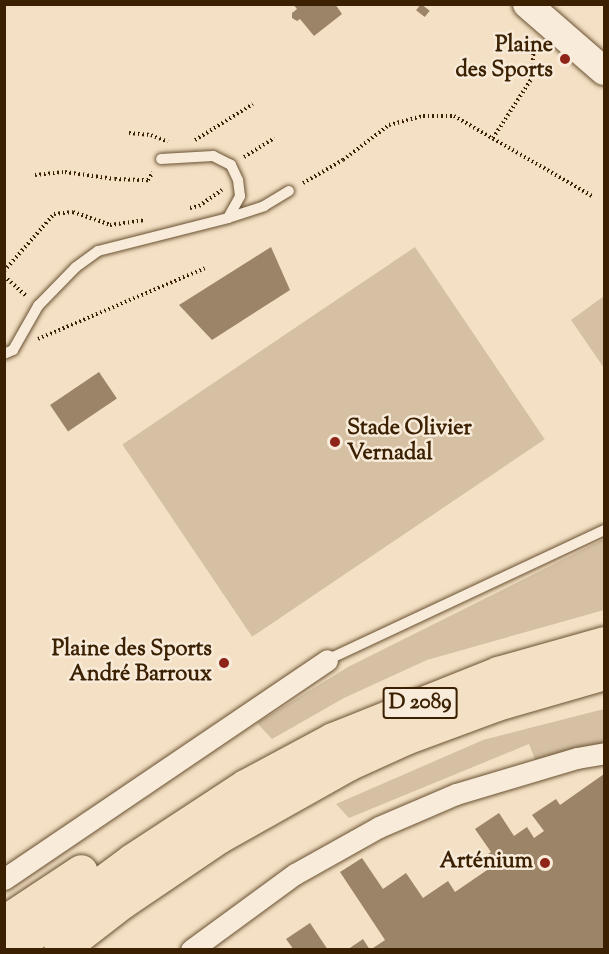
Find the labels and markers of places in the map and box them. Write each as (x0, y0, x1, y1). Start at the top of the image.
place label: Plaine des Sports (455, 33, 553, 84)
marker: Plaine des Sports (558, 52, 572, 66)
place label: Stade Olivier Vernadal (347, 416, 472, 468)
marker: Stade Olivier Vernadal (328, 435, 342, 449)
place label: Plaine des Sports André Barroux (52, 637, 212, 688)
marker: Plaine des Sports André Barroux (217, 656, 231, 670)
place label: Arténium (440, 850, 533, 876)
marker: Arténium (538, 856, 552, 870)

